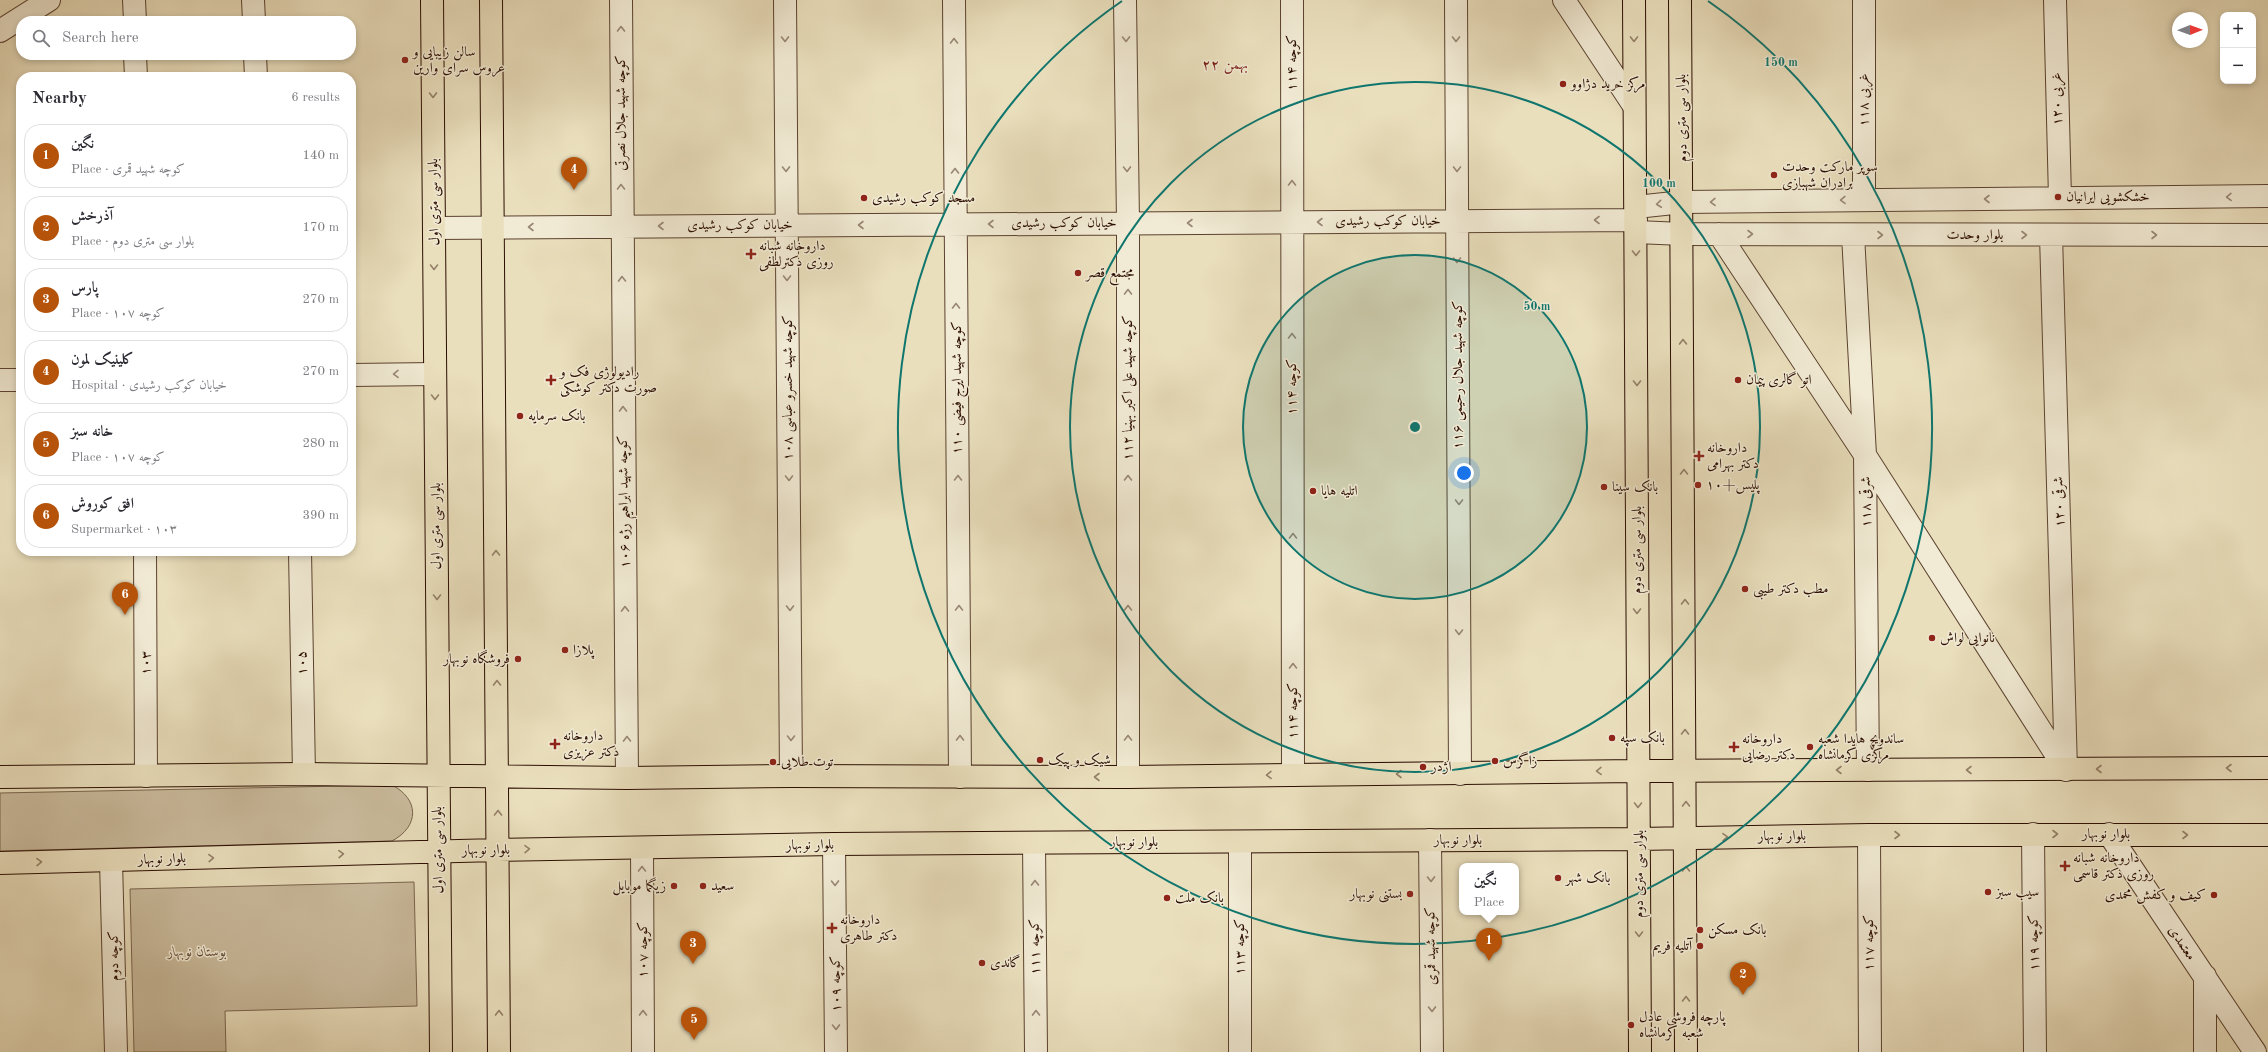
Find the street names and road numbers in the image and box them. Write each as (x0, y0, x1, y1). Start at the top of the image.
street label: کوچه ۱۱۴ (1285, 35, 1301, 91)
street label: کوچه شهید جلال نصرتی (614, 55, 630, 171)
street label: ۱۲۰ غربی (2050, 72, 2066, 126)
street label: بلوار سی متری دوم (1674, 73, 1695, 162)
street label: ۱۱۸ غربی (1857, 73, 1873, 127)
street label: بلوار سی متری اول (426, 158, 444, 246)
street label: خیابان کوکب رشیدی (1335, 214, 1441, 230)
street label: خیابان کوکب رشیدی (1011, 216, 1117, 232)
street label: خیابان کوکب رشیدی (687, 218, 793, 234)
street label: بلوار وحدت (1947, 228, 2004, 243)
street label: کوچه شهید جلال رحیمی ۱۱۶ (1451, 301, 1467, 449)
street label: کوچه شهید خسرو عباسی ۱۰۸ (781, 315, 797, 461)
street label: کوچه شهید علی اکبر بهنیا ۱۱۲ (1121, 315, 1137, 461)
street label: کوچه شهید ایرج فیضی ۱۱۰ (950, 321, 969, 455)
street label: کوچه ۱۱۴ (1285, 359, 1301, 415)
street label: کوچه شهید ابراهیم رژه ۱۰۶ (616, 435, 638, 568)
street label: ۱۱۸ شرقی (1859, 476, 1875, 528)
street label: ۱۲۰ شرقی (2051, 476, 2069, 528)
street label: بلوار سی متری اول (429, 482, 445, 570)
street label: بلوار سی متری دوم (1630, 506, 1649, 594)
street label: ۱۰۳ (139, 651, 153, 675)
street label: ۱۰۵ (295, 651, 309, 675)
street label: کوچه ۱۱۴ (1286, 683, 1302, 739)
street label: بلوار سی متری اول (430, 806, 448, 894)
street label: بلوار نوبهار (2080, 827, 2130, 843)
street label: بلوار نوبهار (1756, 829, 1807, 845)
street label: بلوار سی متری دوم (1632, 830, 1651, 918)
street label: بلوار نوبهار (1432, 833, 1482, 849)
street label: بلوار نوبهار (1108, 835, 1158, 851)
street label: بلوار نوبهار (784, 838, 835, 854)
street label: بلوار نوبهار (460, 843, 511, 859)
street label: بلوار نوبهار (136, 851, 187, 869)
street label: کوچه شهید قمری (1422, 907, 1441, 985)
street label: کوچه ۱۱۷ (1862, 915, 1878, 971)
street label: کوچه ۱۱۹ (2027, 915, 2043, 971)
street label: کوچه ۱۱۱ (1028, 919, 1044, 975)
street label: کوچه ۱۱۳ (1233, 919, 1249, 975)
street label: کوچه ۱۰۷ (636, 922, 652, 978)
street label: معتمدی (2165, 923, 2198, 963)
street label: کوچه دوم (107, 931, 126, 981)
street label: کوچه ۱۰۹ (829, 956, 845, 1012)

